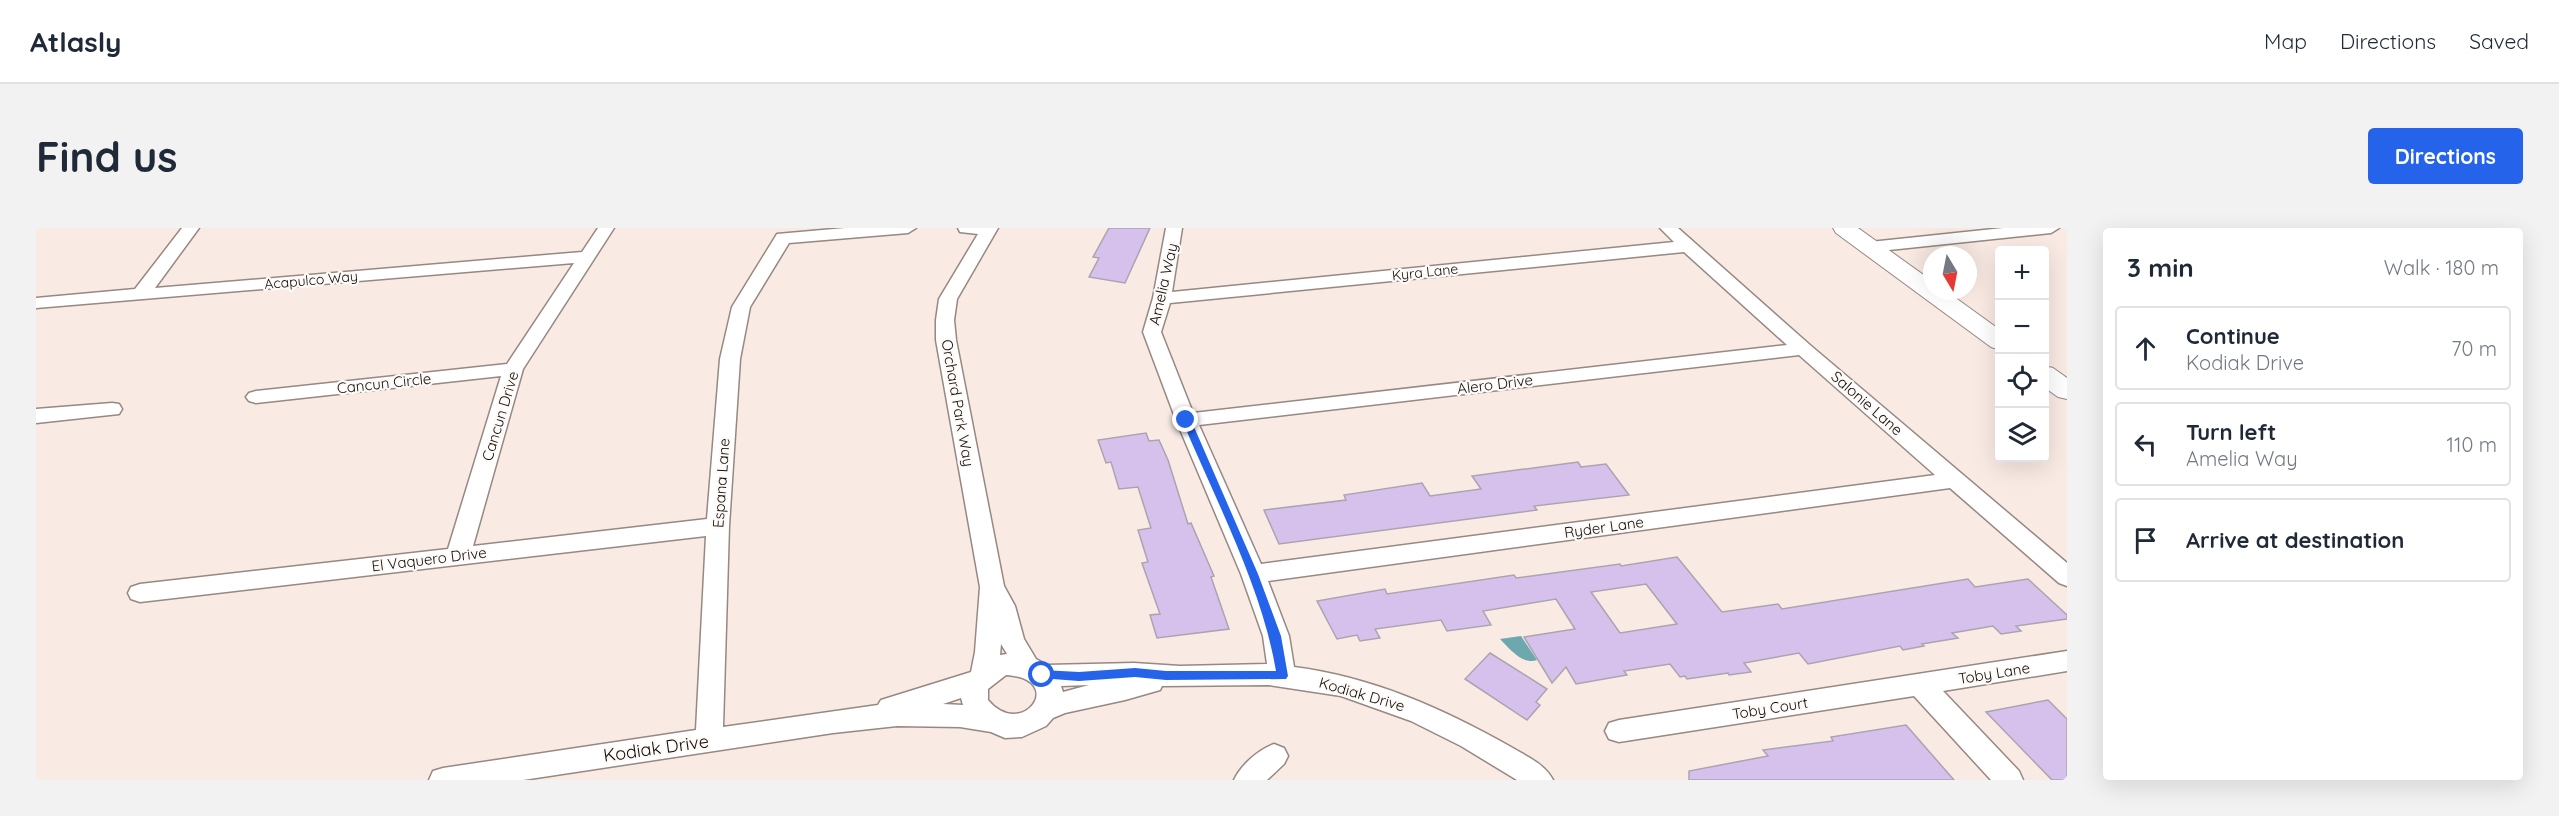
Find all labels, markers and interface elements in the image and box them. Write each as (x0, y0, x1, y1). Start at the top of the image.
text: Atlasly (30, 24, 121, 59)
text: Map (2264, 28, 2307, 54)
text: Directions (2340, 28, 2436, 54)
text: Saved (2469, 28, 2529, 54)
button: Directions (2368, 128, 2523, 184)
text: Find us (36, 130, 178, 183)
street label: Amelia Way (1144, 241, 1182, 327)
north arrow (1923, 246, 1977, 300)
map controls (1995, 246, 2049, 462)
button: + (1995, 246, 2049, 300)
text: 3 min (2127, 251, 2194, 284)
text: Walk · 180 m (2384, 255, 2499, 280)
street label: Kyra Lane (1391, 260, 1459, 284)
street label: Acapulco Way (264, 267, 358, 293)
button: − (1995, 300, 2049, 354)
text: Continue (2186, 322, 2280, 350)
icon: ahead (2129, 332, 2162, 365)
text: 70 m (2451, 336, 2497, 361)
street label: Orchard Park Way (937, 338, 979, 468)
text: Kodiak Drive (2186, 350, 2304, 375)
button: locate (1995, 354, 2049, 408)
street label: Salonie Lane (1827, 367, 1907, 439)
street label: Cancun Circle (336, 369, 432, 397)
street label: Cancun Drive (477, 369, 523, 463)
street label: Alero Drive (1456, 370, 1534, 398)
route end (1172, 406, 1198, 432)
button: layers (1995, 408, 2049, 462)
text: Turn left (2186, 418, 2276, 446)
icon: left (2129, 428, 2162, 461)
text: 110 m (2447, 432, 2497, 457)
street label: Espana Lane (708, 438, 734, 528)
text: Amelia Way (2186, 446, 2298, 471)
street label: Ryder Lane (1563, 512, 1645, 542)
icon: arrive (2129, 524, 2162, 557)
text: Arrive at destination (2186, 526, 2404, 554)
street label: El Vaquero Drive (370, 543, 488, 575)
street label: Toby Lane (1957, 658, 2031, 688)
route start (1028, 661, 1054, 687)
street label: Kodiak Drive (1317, 673, 1407, 715)
street label: Toby Court (1731, 693, 1809, 723)
street label: Kodiak Drive (602, 729, 710, 767)

